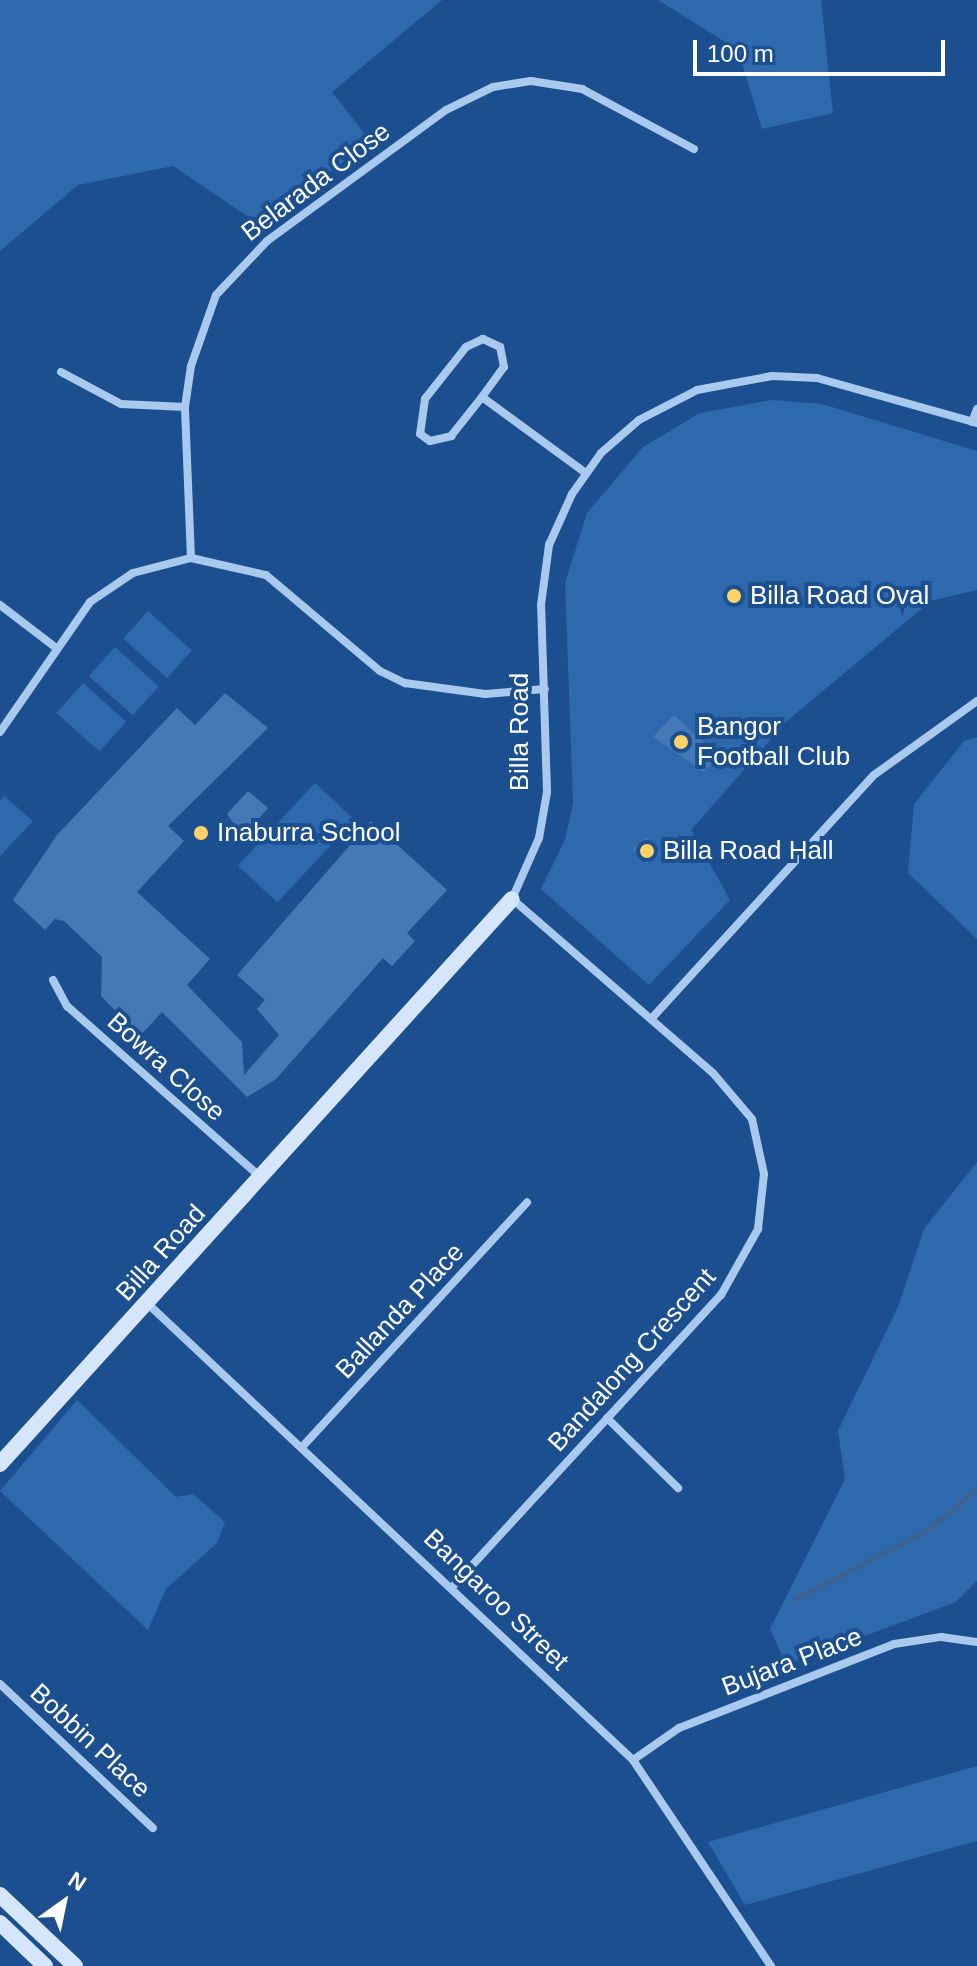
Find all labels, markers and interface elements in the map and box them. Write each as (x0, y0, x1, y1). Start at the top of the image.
scale bar (697, 24, 949, 74)
text: 100 m (707, 40, 774, 67)
street label: Belarada Close (236, 116, 396, 248)
place label: Billa Road Oval (750, 580, 929, 612)
marker: Billa Road Oval (725, 587, 743, 605)
street label: Billa Road (504, 673, 536, 791)
place label: Bangor Football Club (697, 711, 850, 772)
marker: Bangor Football Club (672, 733, 690, 751)
place label: Inaburra School (217, 817, 401, 849)
marker: Inaburra School (192, 824, 210, 842)
place label: Billa Road Hall (663, 835, 834, 867)
marker: Billa Road Hall (638, 842, 656, 860)
street label: Bowra Close (101, 1006, 231, 1128)
street label: Billa Road (110, 1199, 212, 1307)
street label: Ballanda Place (329, 1237, 471, 1385)
street label: Bandalong Crescent (542, 1262, 722, 1458)
street label: Bangaroo Street (417, 1523, 575, 1677)
street label: Bujara Place (718, 1621, 866, 1703)
street label: Bobbin Place (23, 1677, 157, 1805)
north arrow (24, 1862, 104, 1942)
text: N (64, 1867, 91, 1896)

